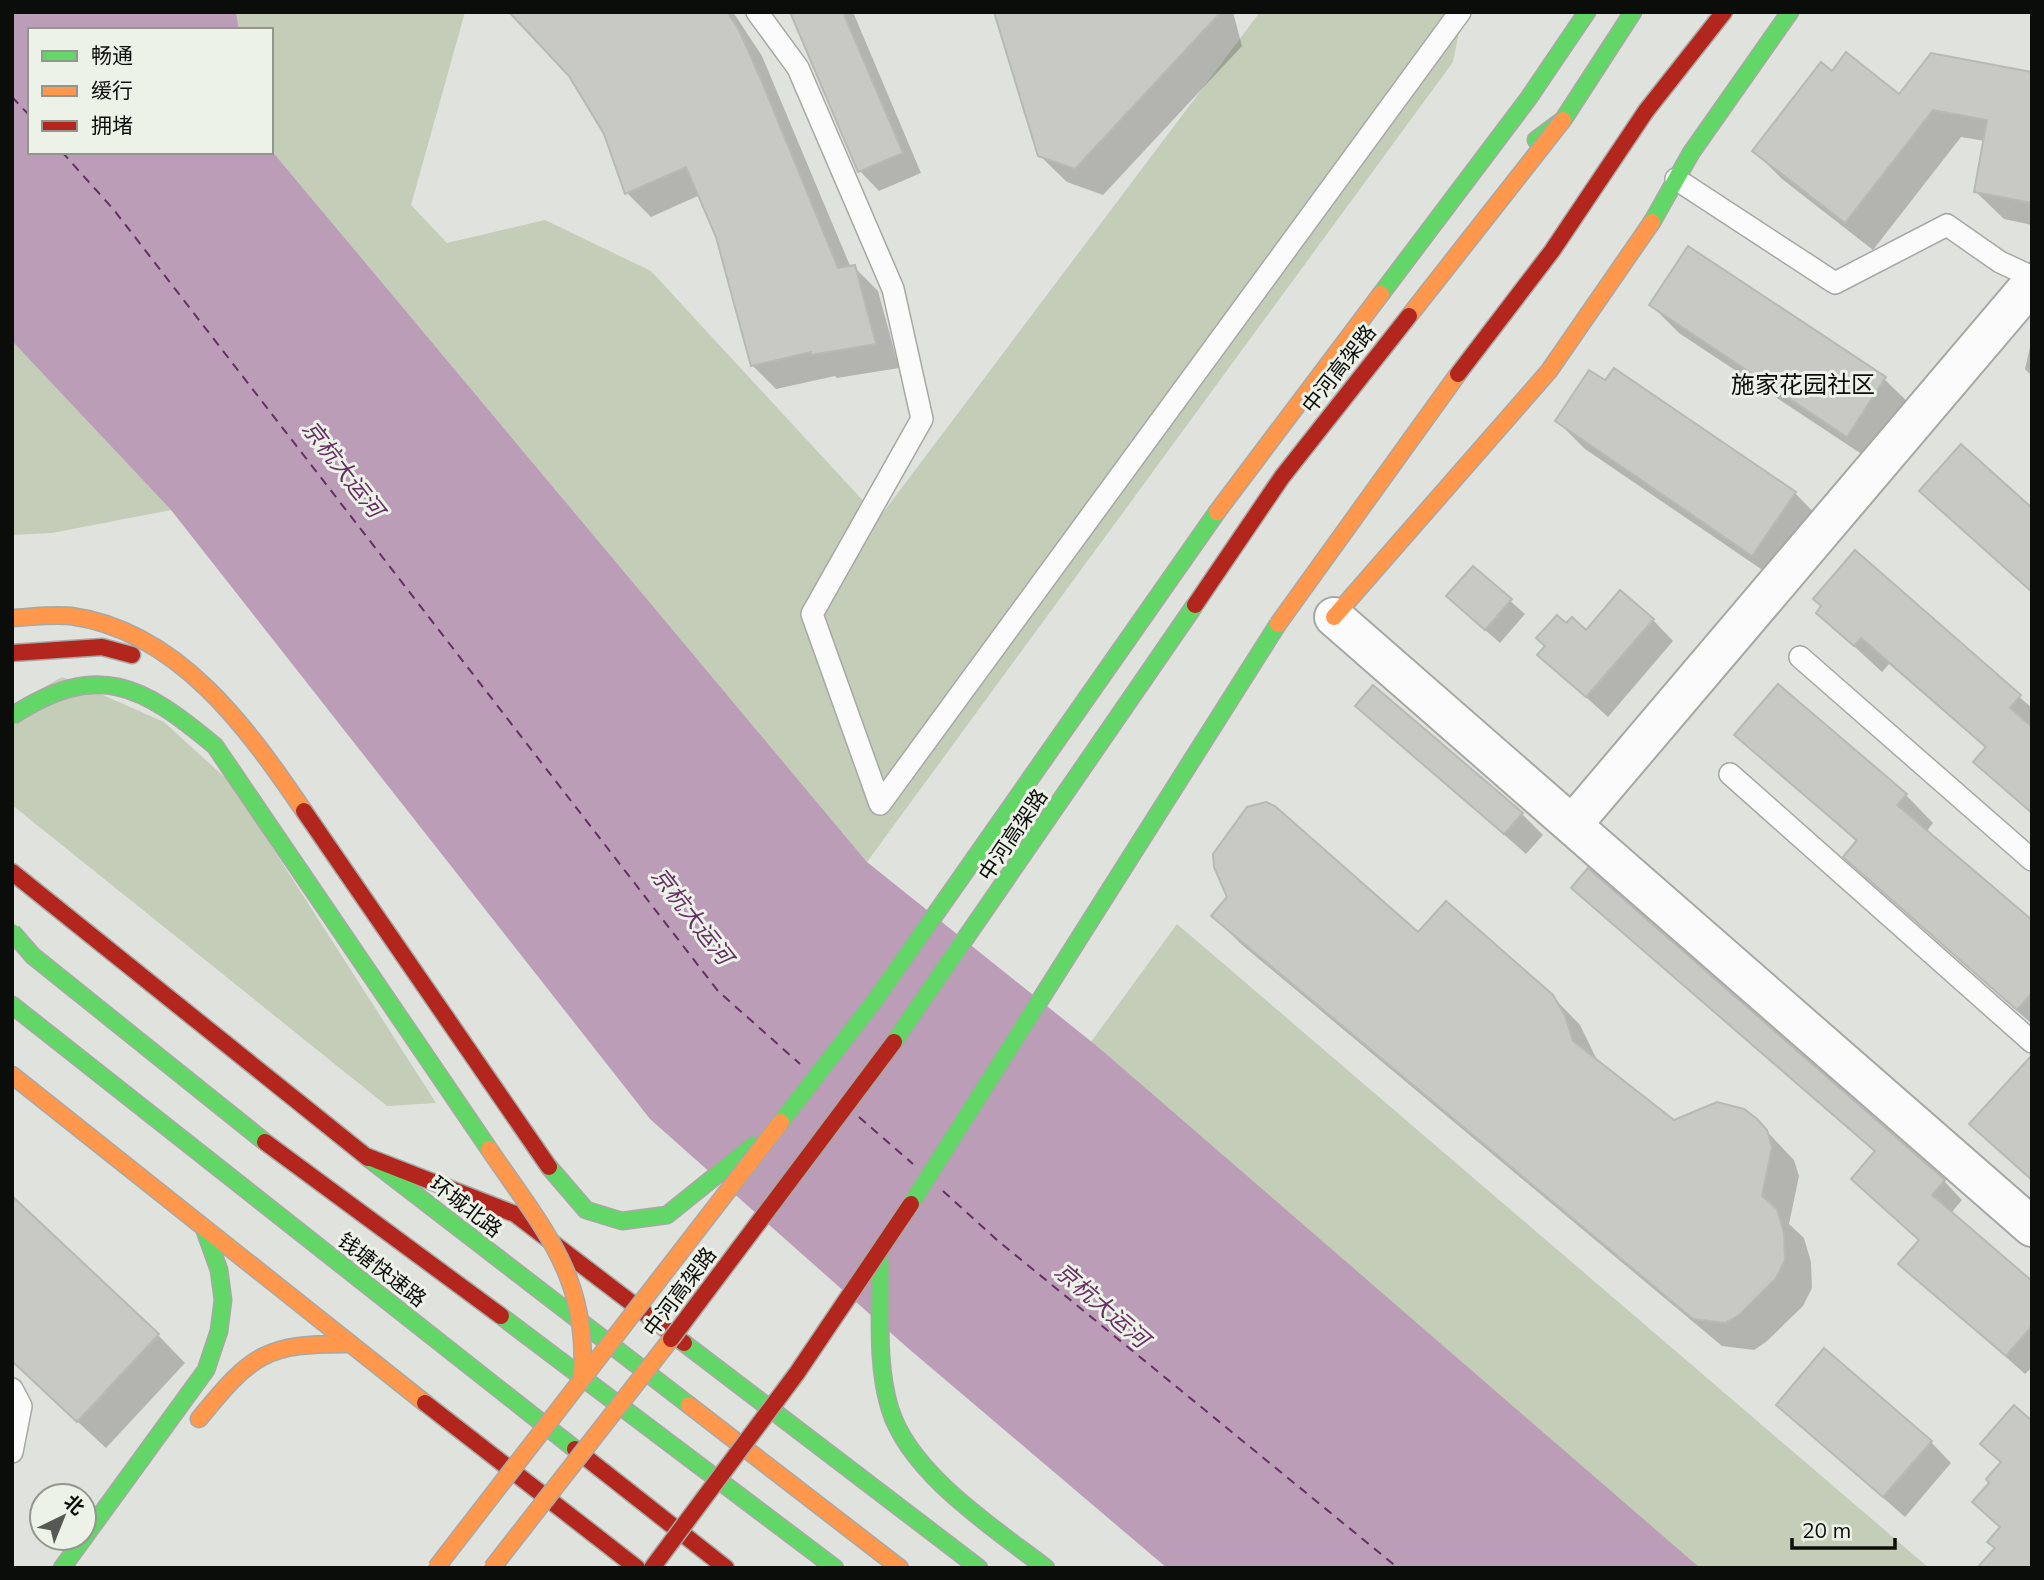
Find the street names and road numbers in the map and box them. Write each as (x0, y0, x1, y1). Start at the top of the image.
street label: 中河高架路 (1296, 319, 1381, 418)
street label: 中河高架路 (972, 784, 1052, 885)
street label: 环城北路 (426, 1170, 508, 1242)
street label: 钱塘快速路 (333, 1227, 432, 1312)
street label: 中河高架路 (637, 1242, 721, 1341)

